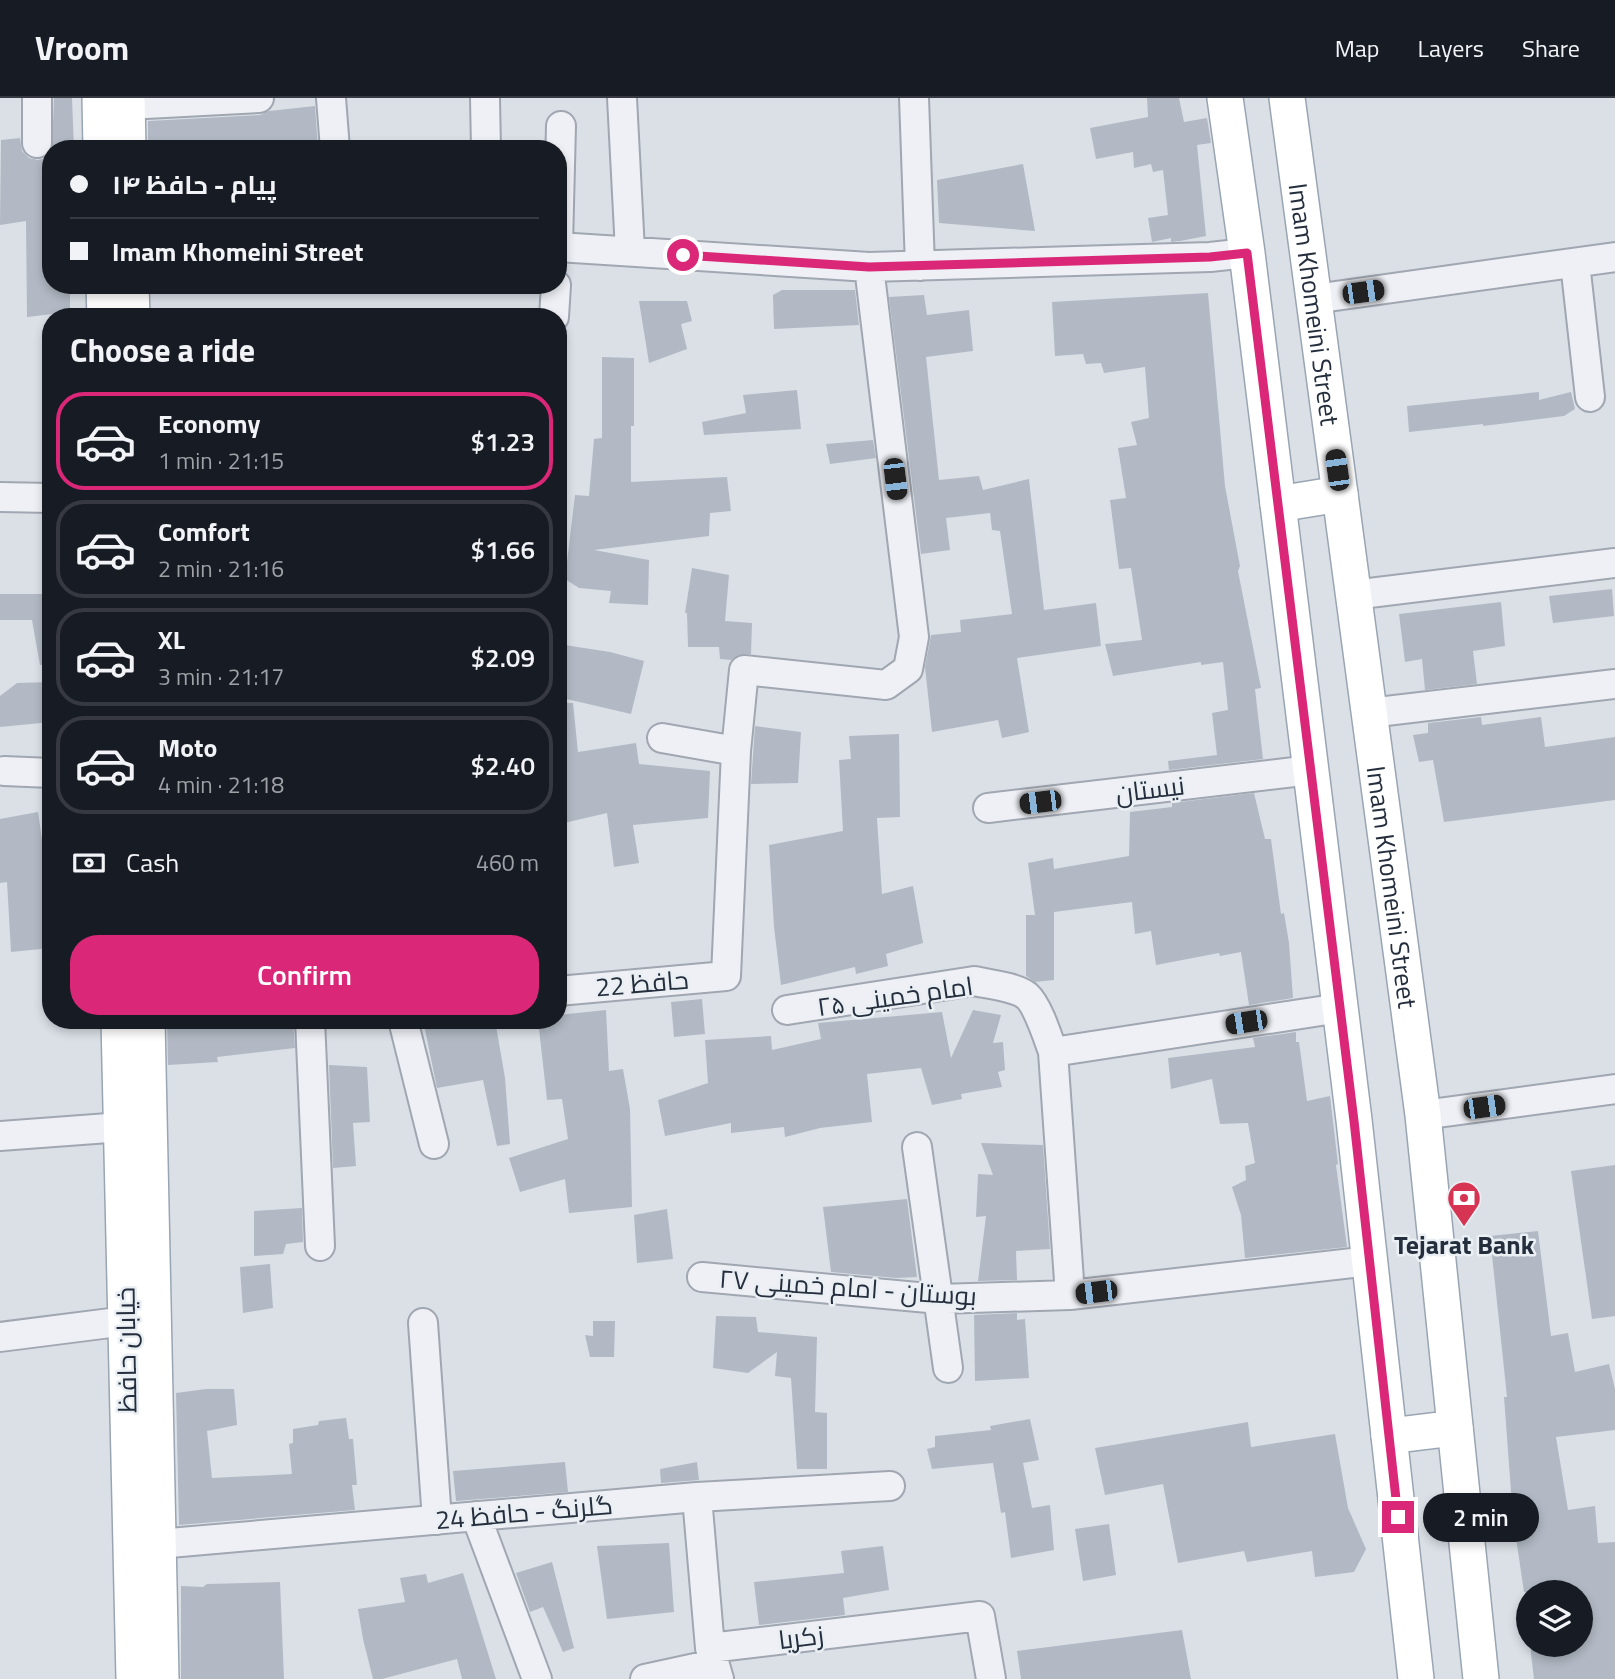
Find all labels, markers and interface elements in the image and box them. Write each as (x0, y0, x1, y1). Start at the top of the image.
text: Vroom (35, 23, 129, 73)
text: Map (1335, 30, 1380, 66)
text: Layers (1418, 30, 1484, 66)
text: Share (1522, 30, 1580, 66)
text: پیام - حافظ ۱۴ (112, 165, 277, 204)
street label: Imam Khomeini Street (1279, 181, 1350, 428)
text: Imam Khomeini Street (112, 232, 363, 271)
route start (667, 239, 699, 271)
car (1341, 279, 1386, 305)
text: Choose a ride (70, 326, 255, 374)
text: Economy (158, 404, 260, 443)
icon: car (74, 410, 137, 473)
text: $1.23 (471, 422, 535, 461)
text: 1 min · 21:15 (158, 443, 284, 478)
car (1324, 448, 1351, 492)
car (883, 457, 908, 501)
text: Comfort (158, 512, 250, 551)
icon: car (74, 518, 137, 581)
text: $1.66 (471, 530, 535, 569)
text: 2 min · 21:16 (158, 551, 284, 586)
text: XL (158, 620, 185, 659)
icon: car (74, 626, 137, 689)
text: $2.09 (471, 638, 535, 677)
text: 3 min · 21:17 (158, 659, 284, 694)
text: Moto (158, 728, 217, 767)
icon: car (74, 734, 137, 797)
text: $2.40 (471, 746, 535, 785)
street label: Imam Khomeini Street (1357, 763, 1428, 1011)
street label: نیستان (1113, 765, 1187, 813)
text: 4 min · 21:18 (158, 767, 284, 802)
car (1018, 789, 1063, 815)
text: Cash (126, 843, 179, 882)
icon: cash (70, 844, 108, 882)
text: 460 m (476, 845, 539, 880)
button: Confirm (70, 935, 539, 1015)
street label: حافظ 22 (594, 960, 690, 1006)
street label: امام خمینی ۲۵ (814, 966, 976, 1026)
car (1224, 1008, 1269, 1036)
car (1462, 1094, 1507, 1120)
bank icon: Tejarat Bank (1445, 1179, 1483, 1228)
place label: Tejarat Bank (1394, 1225, 1535, 1264)
street label: بوستان - امام خمینی ۲۷ (718, 1259, 978, 1315)
car (1074, 1279, 1119, 1305)
street label: خیابان حافظ (105, 1287, 147, 1413)
street label: گلرنگ - حافظ 24 (434, 1485, 614, 1539)
callout: 2 min (1422, 1492, 1538, 1542)
text: 2 min (1453, 1500, 1509, 1535)
route end (1382, 1501, 1414, 1533)
map controls (1516, 1580, 1593, 1657)
button: layers (1516, 1580, 1593, 1657)
street label: زکریا (776, 1615, 826, 1659)

